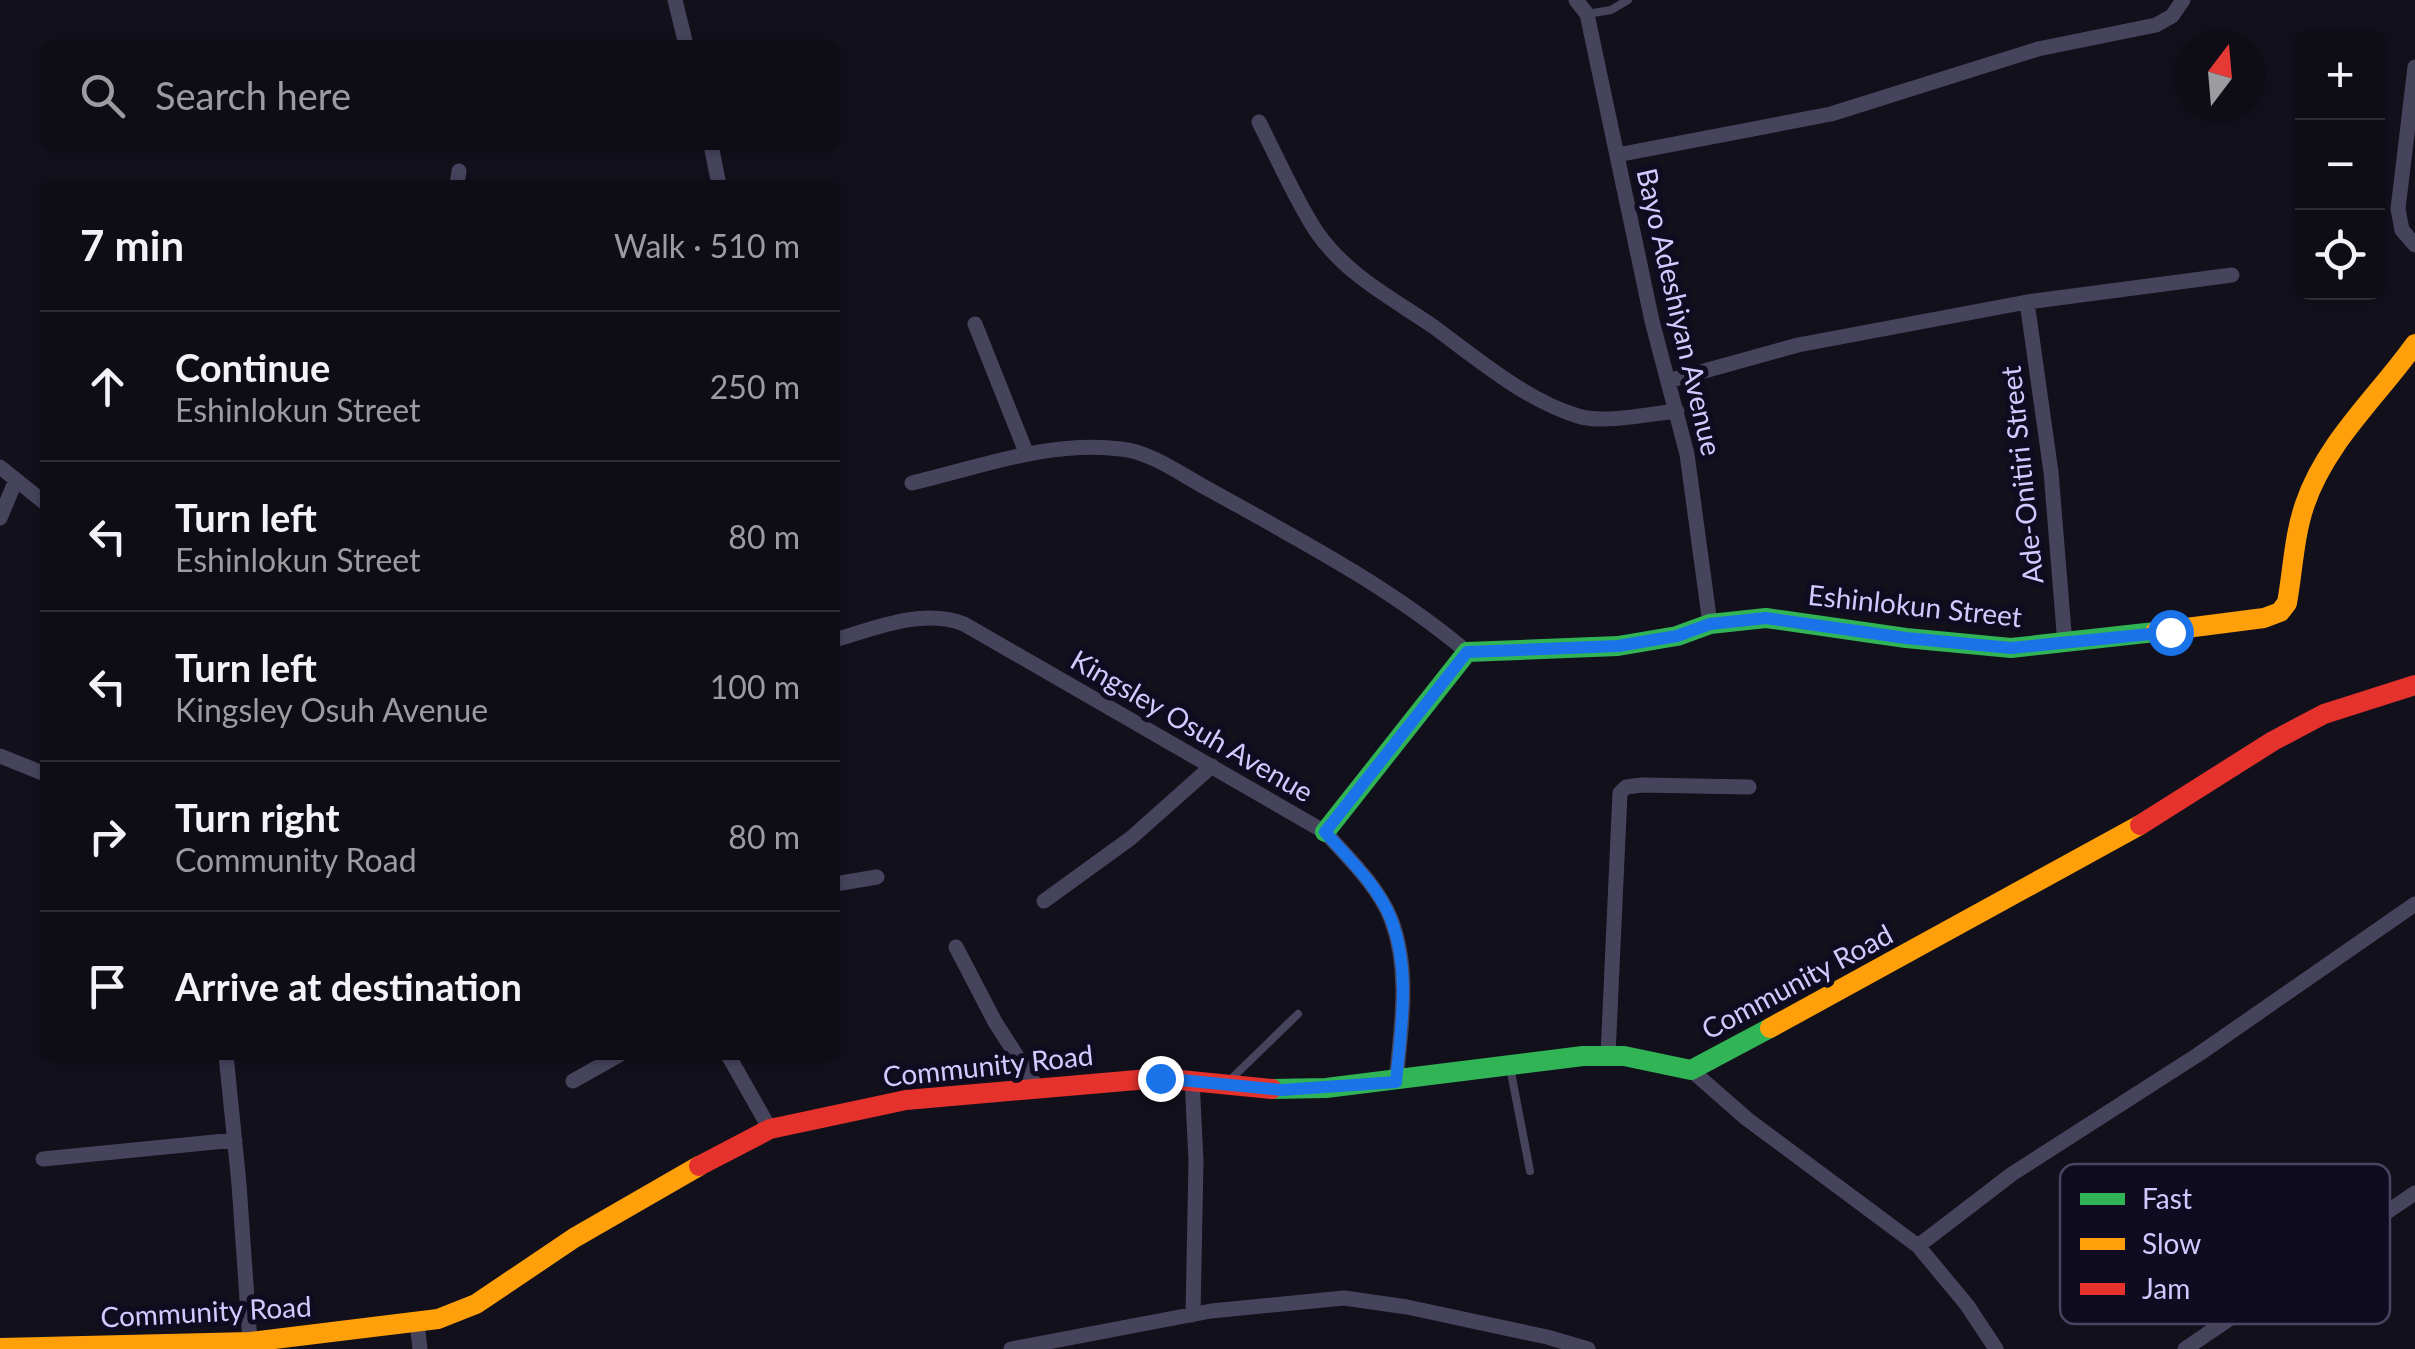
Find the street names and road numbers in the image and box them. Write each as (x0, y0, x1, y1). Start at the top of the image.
street label: Bayo Adeshiyan Avenue (1630, 165, 1730, 459)
street label: Ade-Onitiri Street (1993, 364, 2049, 586)
street label: Eshinlokun Street (1806, 577, 2024, 633)
street label: Kingsley Osuh Avenue (1065, 642, 1320, 808)
street label: Community Road (1695, 916, 1898, 1046)
street label: Community Road (881, 1037, 1095, 1093)
street label: Community Road (100, 1288, 312, 1334)

